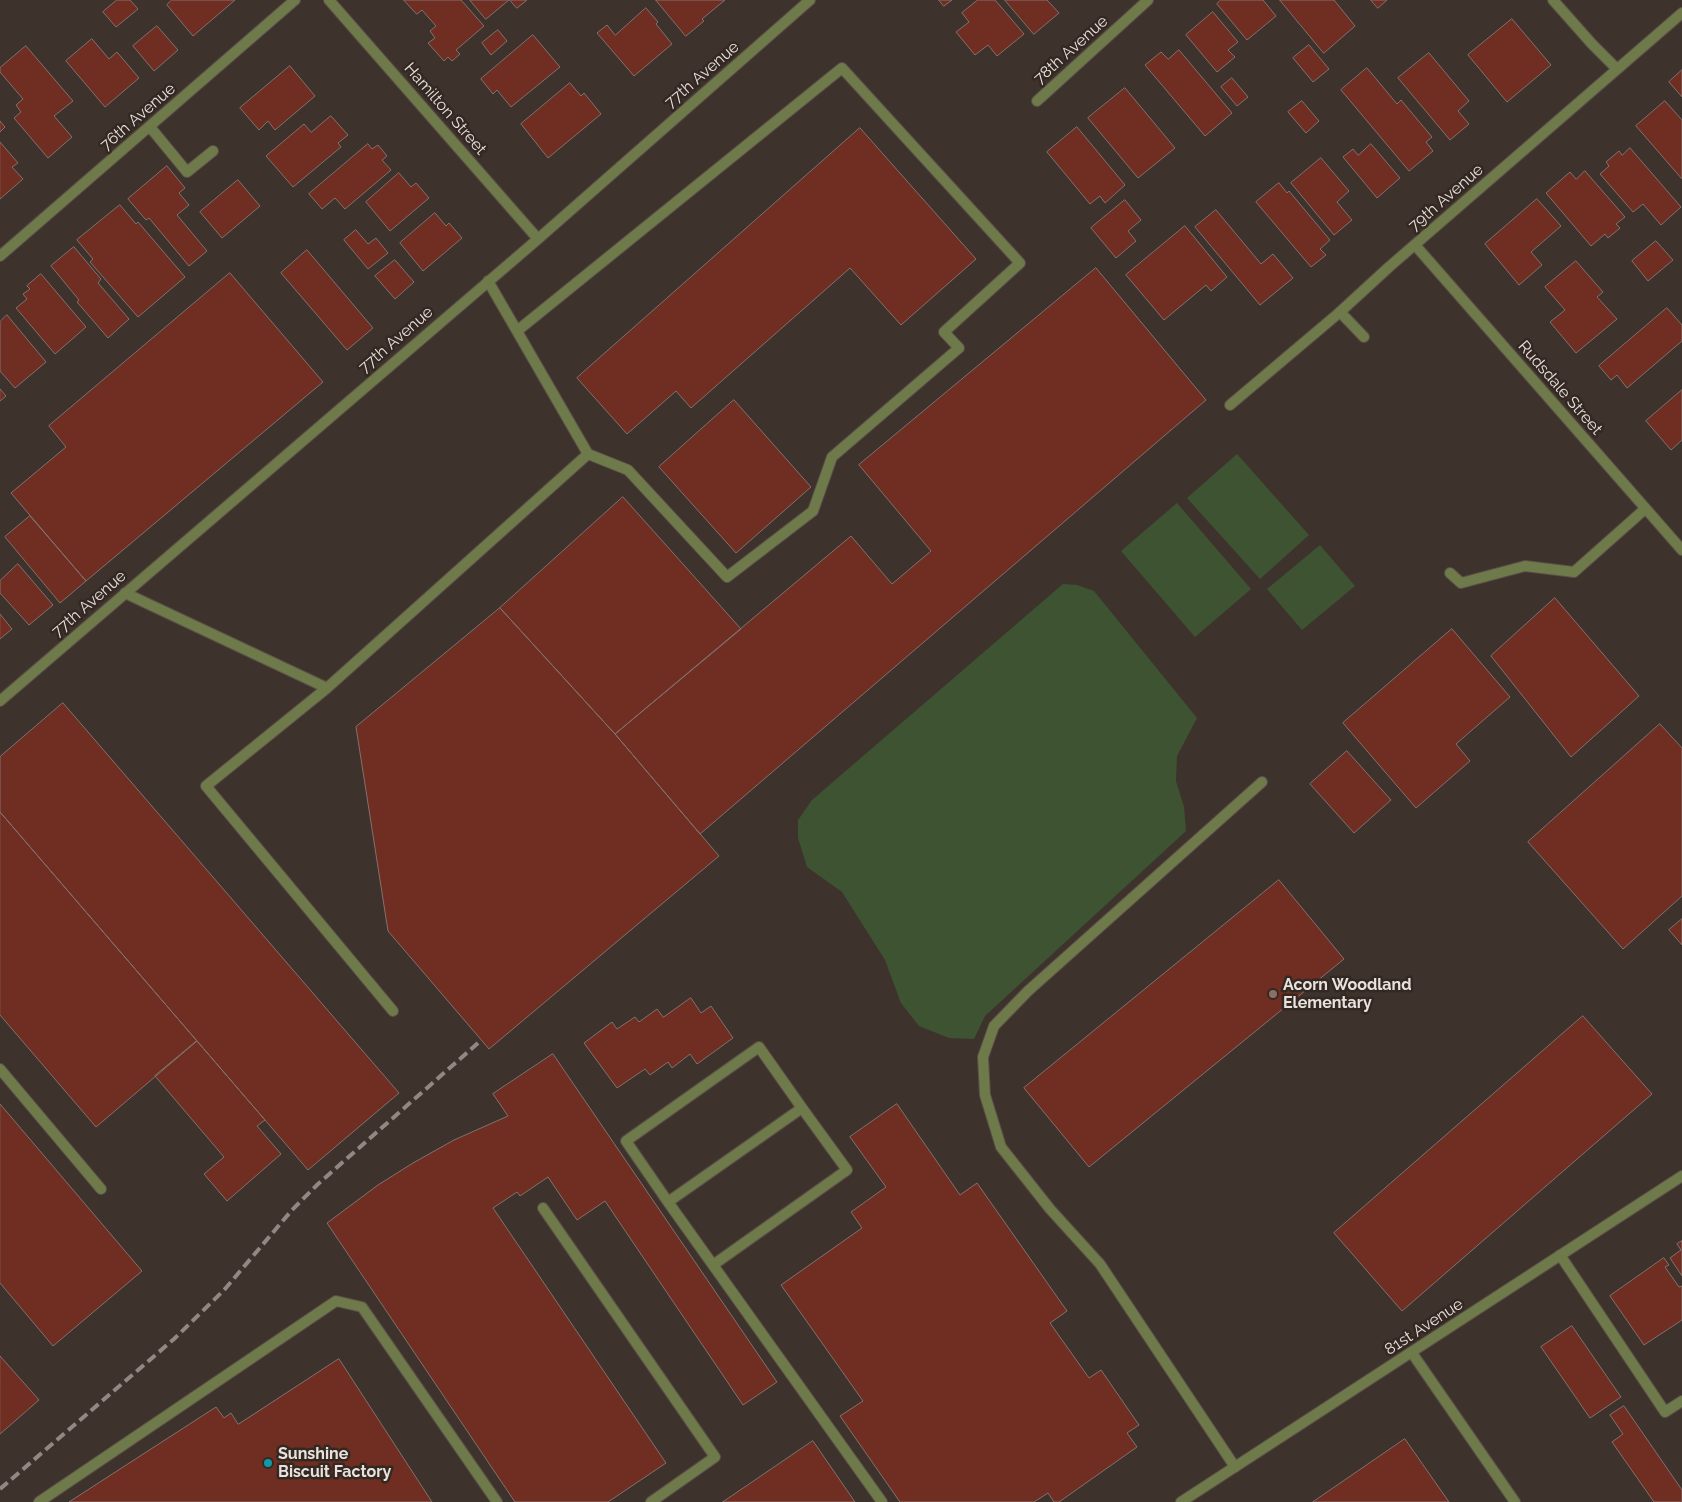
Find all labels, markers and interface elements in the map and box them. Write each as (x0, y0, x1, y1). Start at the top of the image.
street label: 78th Avenue (1030, 12, 1112, 88)
street label: 77th Avenue (661, 38, 743, 112)
street label: Hamilton Street (400, 59, 490, 159)
street label: 76th Avenue (97, 79, 179, 155)
street label: 79th Avenue (1405, 160, 1487, 236)
street label: 77th Avenue (355, 303, 437, 377)
street label: Rudsdale Street (1514, 337, 1606, 439)
street label: 77th Avenue (48, 567, 130, 641)
place label: Acorn Woodland Elementary (1283, 975, 1412, 1013)
marker: Acorn Woodland Elementary (1267, 988, 1279, 1000)
street label: 81st Avenue (1381, 1295, 1467, 1359)
place label: Sunshine Biscuit Factory (278, 1444, 391, 1482)
marker: Sunshine Biscuit Factory (262, 1457, 274, 1469)

